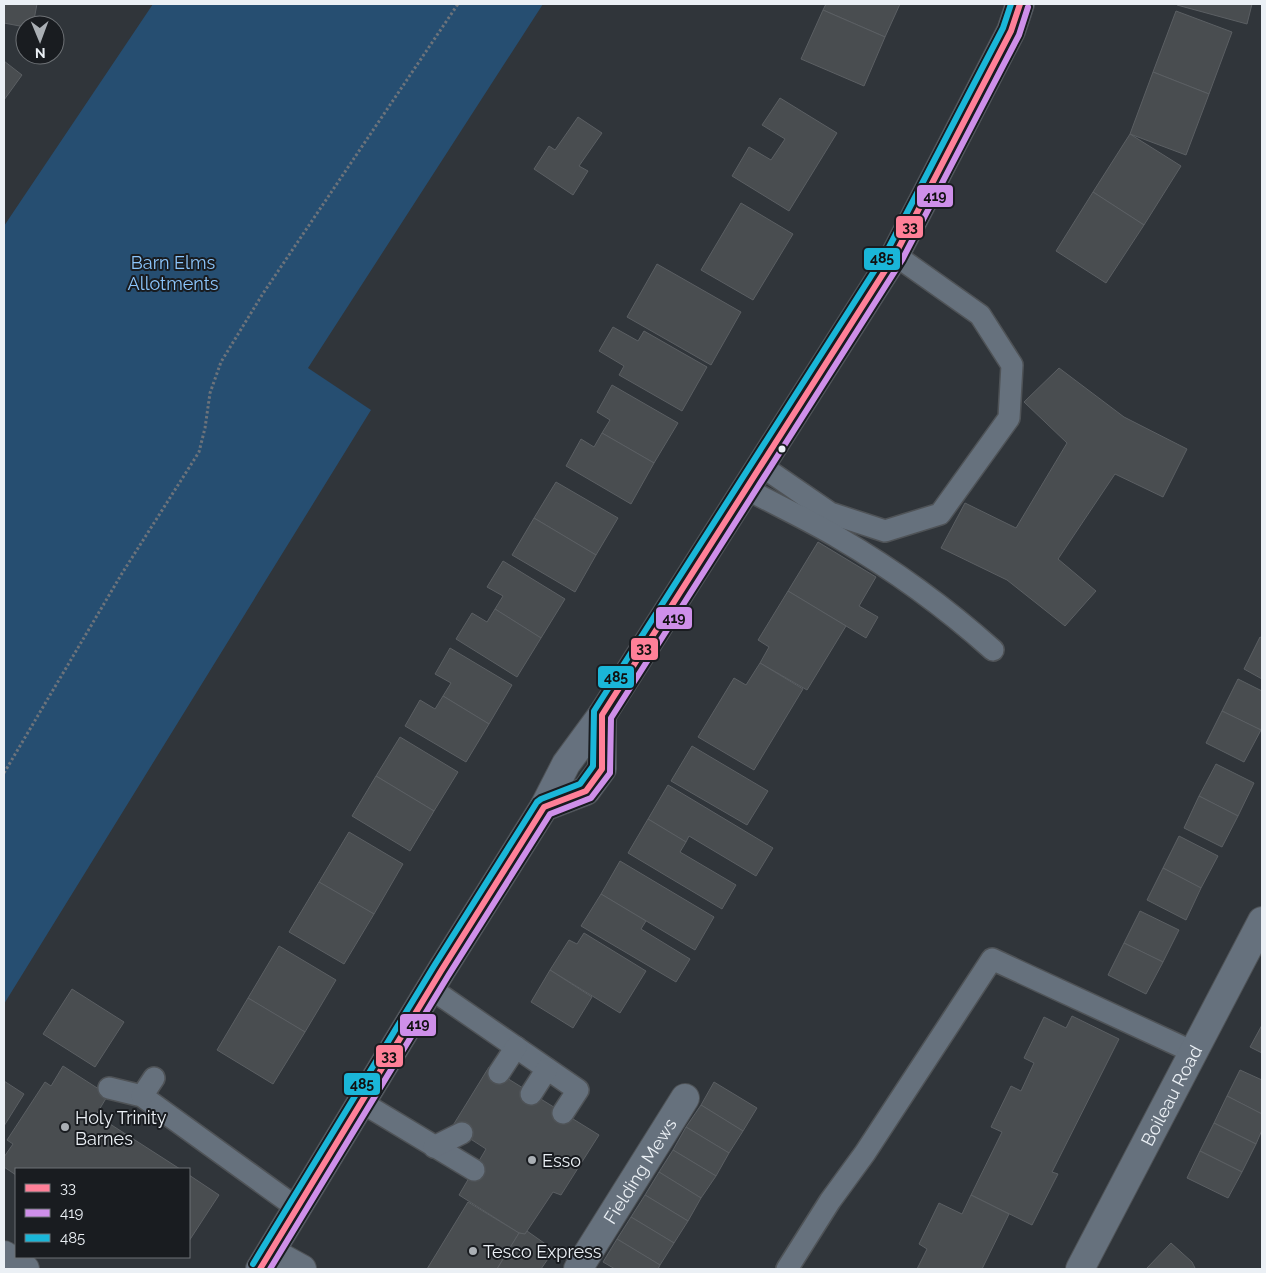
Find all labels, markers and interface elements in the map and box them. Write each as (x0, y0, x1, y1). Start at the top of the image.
north arrow (15, 15, 65, 65)
text: N (35, 45, 46, 61)
line badge: 419 (916, 184, 954, 208)
text: 419 (923, 188, 947, 204)
line badge: 33 (895, 215, 924, 239)
text: 33 (902, 219, 918, 235)
line badge: 485 (863, 247, 901, 271)
text: 485 (870, 250, 894, 266)
park label: Barn Elms Allotments (128, 252, 219, 294)
unlabelled marker (777, 444, 787, 454)
line badge: 419 (655, 606, 693, 630)
text: 419 (662, 610, 686, 626)
line badge: 33 (630, 637, 659, 661)
text: 33 (636, 640, 652, 656)
line badge: 485 (597, 665, 635, 689)
text: 485 (604, 669, 628, 685)
line badge: 419 (399, 1013, 437, 1037)
text: 419 (406, 1016, 430, 1032)
street label: Boileau Road (1136, 1042, 1206, 1149)
line badge: 33 (375, 1044, 404, 1068)
text: 33 (381, 1048, 397, 1064)
line badge: 485 (343, 1072, 381, 1096)
text: 485 (350, 1076, 374, 1092)
place label: Holy Trinity Barnes (75, 1107, 167, 1149)
street label: Fielding Mews (599, 1114, 681, 1227)
marker: Holy Trinity Barnes (59, 1121, 71, 1133)
place label: Esso (542, 1150, 581, 1171)
marker: Esso (526, 1154, 538, 1166)
legend (15, 1168, 190, 1258)
text: 33 (60, 1179, 76, 1197)
text: 419 (60, 1204, 84, 1222)
text: 485 (60, 1229, 85, 1247)
place label: Tesco Express (483, 1241, 602, 1262)
marker: Tesco Express (467, 1245, 479, 1257)

